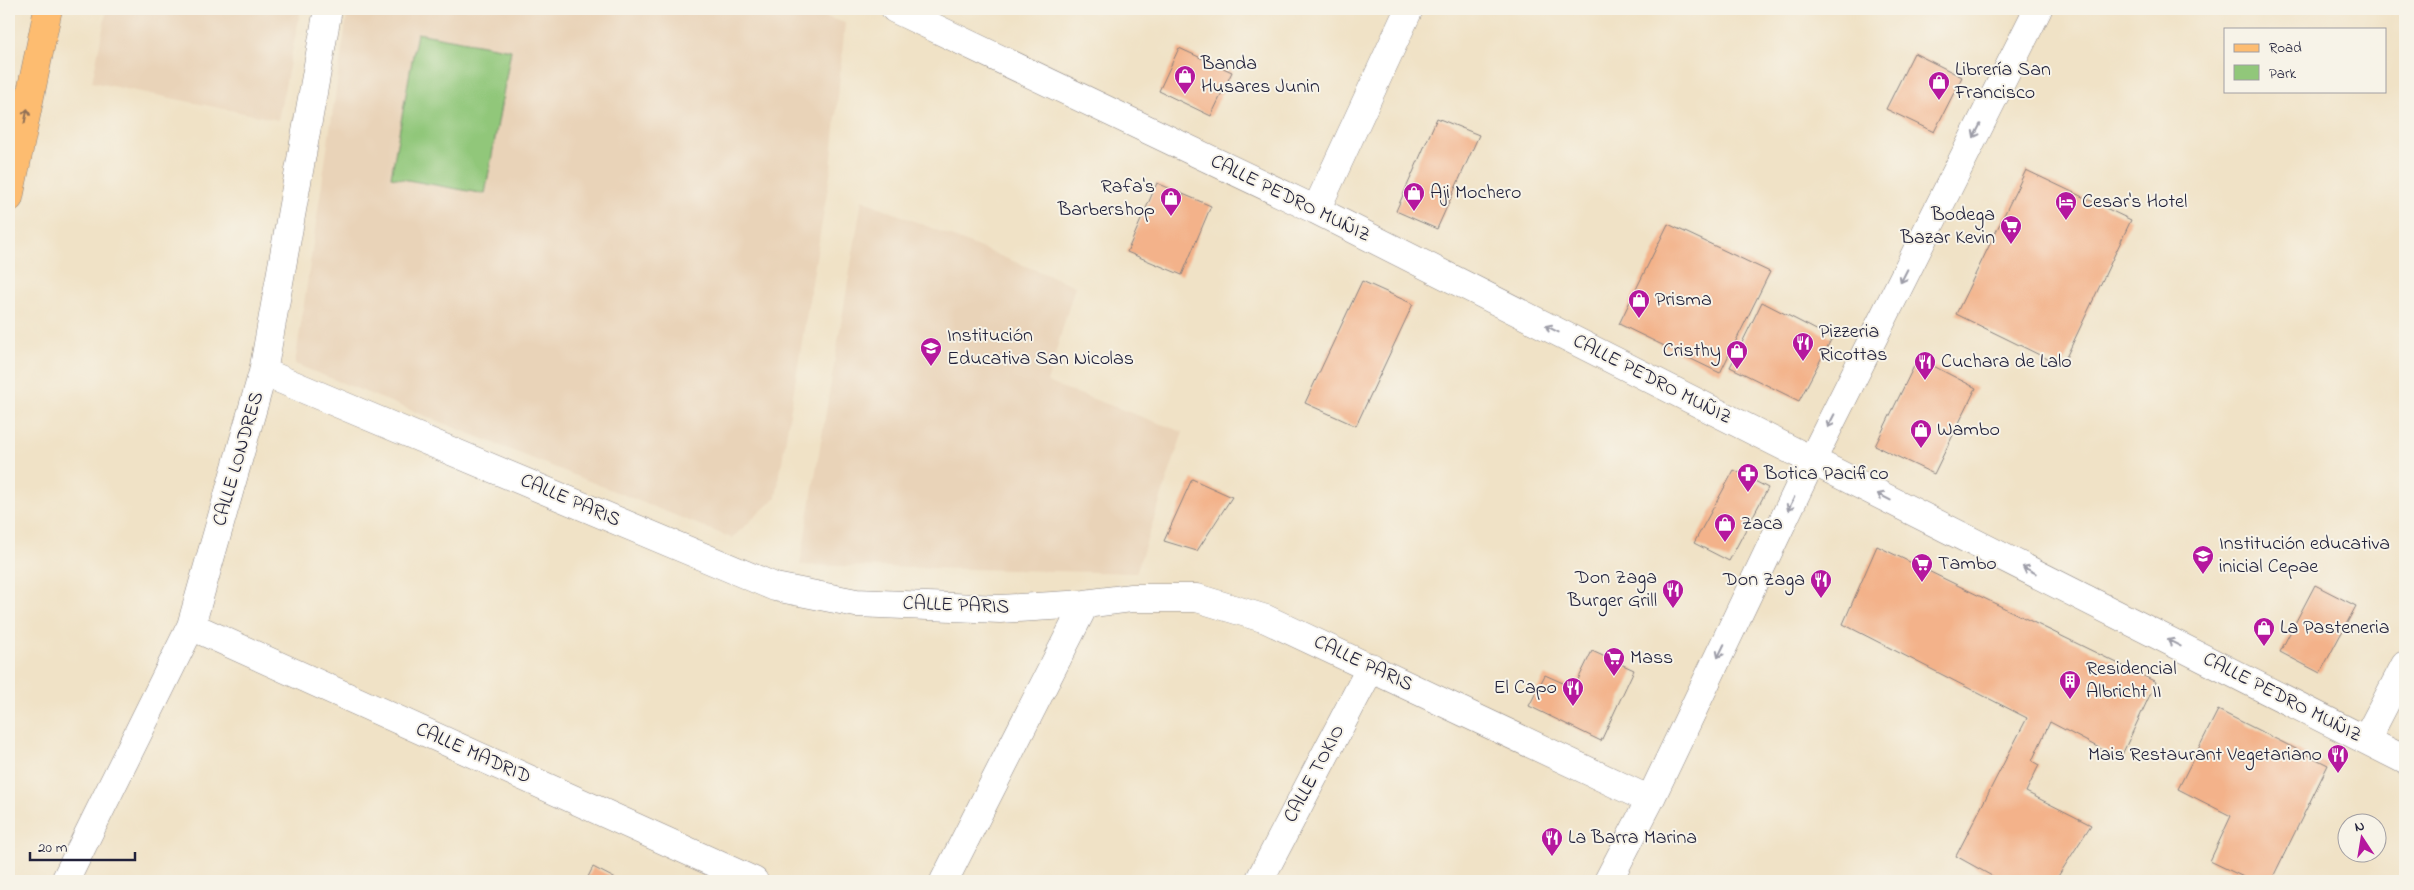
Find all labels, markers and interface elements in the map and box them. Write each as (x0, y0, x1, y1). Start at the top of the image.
legend (2224, 28, 2386, 92)
text: Road (2269, 37, 2302, 59)
place label: Banda Husares Junin (1200, 50, 1320, 102)
place label: Librería San Francisco (1954, 56, 2051, 108)
text: Park (2269, 63, 2297, 85)
shop icon: Banda Husares Junin (1173, 64, 1197, 95)
shop icon: Librería San Francisco (1927, 70, 1951, 101)
one-way arrow (21, 108, 31, 124)
one-way arrow (1972, 123, 1982, 138)
street label: CALLE PEDRO MUÑIZ (1205, 148, 1375, 250)
place label: Rafa's Barbershop (1057, 173, 1155, 225)
place label: Aji Mochero (1430, 179, 1521, 208)
shop icon: Aji Mochero (1402, 181, 1426, 212)
shop icon: Rafa's Barbershop (1159, 186, 1183, 217)
place label: Cesar's Hotel (2082, 188, 2187, 217)
hotel icon: Cesar's Hotel (2054, 190, 2078, 221)
place label: Bodega Bazar Kevin (1900, 201, 1995, 253)
supermarket icon: Bodega Bazar Kevin (1999, 214, 2023, 245)
one-way arrow (1899, 268, 1908, 283)
place label: Prisma (1655, 286, 1712, 315)
shop icon: Prisma (1627, 288, 1651, 319)
place label: Pizzeria Ricottas (1819, 318, 1887, 370)
place label: Institución Educativa San Nicolas (947, 322, 1134, 374)
one-way arrow (1544, 324, 1559, 334)
street label: CALLE PEDRO MUÑIZ (1567, 327, 1737, 433)
restaurant icon: Pizzeria Ricottas (1791, 331, 1815, 362)
school or university icon: Institución Educativa San Nicolas (919, 336, 943, 367)
place label: Cristhy (1663, 337, 1721, 366)
shop icon: Cristhy (1725, 339, 1749, 370)
place label: Cuchara de Lalo (1941, 348, 2072, 377)
restaurant icon: Cuchara de Lalo (1913, 350, 1937, 381)
street label: CALLE LONDRES (206, 388, 272, 530)
one-way arrow (1826, 413, 1836, 428)
place label: Wambo (1937, 416, 2000, 445)
shop icon: Wambo (1909, 418, 1933, 449)
place label: Botica Pacifico (1763, 460, 1889, 489)
pharmacy icon: Botica Pacifico (1736, 462, 1760, 493)
street label: CALLE PARIS (515, 467, 625, 535)
one-way arrow (1877, 491, 1892, 501)
one-way arrow (1786, 496, 1795, 511)
place label: Zaca (1741, 510, 1783, 539)
shop icon: Zaca (1713, 512, 1737, 543)
place label: Institución educativa inicial Cepae (2219, 530, 2390, 582)
school or university icon: Institución educativa inicial Cepae (2191, 544, 2215, 575)
place label: Tambo (1938, 550, 1997, 579)
supermarket icon: Tambo (1910, 552, 1934, 583)
place label: Don Zaga Burger Grill (1567, 564, 1657, 617)
one-way arrow (2022, 565, 2037, 574)
place label: Don Zaga (1722, 566, 1805, 596)
restaurant icon: Don Zaga (1809, 568, 1833, 599)
restaurant icon: Don Zaga Burger Grill (1661, 578, 1685, 609)
street label: CALLE PARIS (902, 590, 1010, 622)
place label: La Pasteneria (2280, 614, 2390, 643)
shop icon: La Pasteneria (2252, 616, 2276, 647)
street label: CALLE PARIS (1309, 628, 1418, 700)
one-way arrow (2167, 638, 2182, 647)
one-way arrow (1716, 643, 1725, 658)
place label: Mass (1630, 644, 1673, 673)
street label: CALLE PEDRO MUÑIZ (2197, 645, 2367, 751)
supermarket icon: Mass (1602, 646, 1626, 677)
place label: Residencial Albricht II (2086, 655, 2177, 707)
building icon: Residencial Albricht II (2058, 669, 2082, 700)
place label: El Capo (1493, 674, 1557, 703)
restaurant icon: El Capo (1561, 676, 1585, 707)
street label: CALLE MADRID (411, 716, 535, 792)
street label: CALLE TOKIO (1277, 720, 1353, 828)
place label: Mais Restaurant Vegetariano (2088, 741, 2322, 771)
restaurant icon: Mais Restaurant Vegetariano (2326, 743, 2350, 774)
north arrow (2336, 812, 2386, 862)
text: N (2353, 815, 2366, 838)
place label: La Barra Marina (1568, 824, 1697, 853)
restaurant icon: La Barra Marina (1540, 826, 1564, 857)
scale bar (30, 830, 135, 862)
text: 20 m (38, 837, 68, 859)

